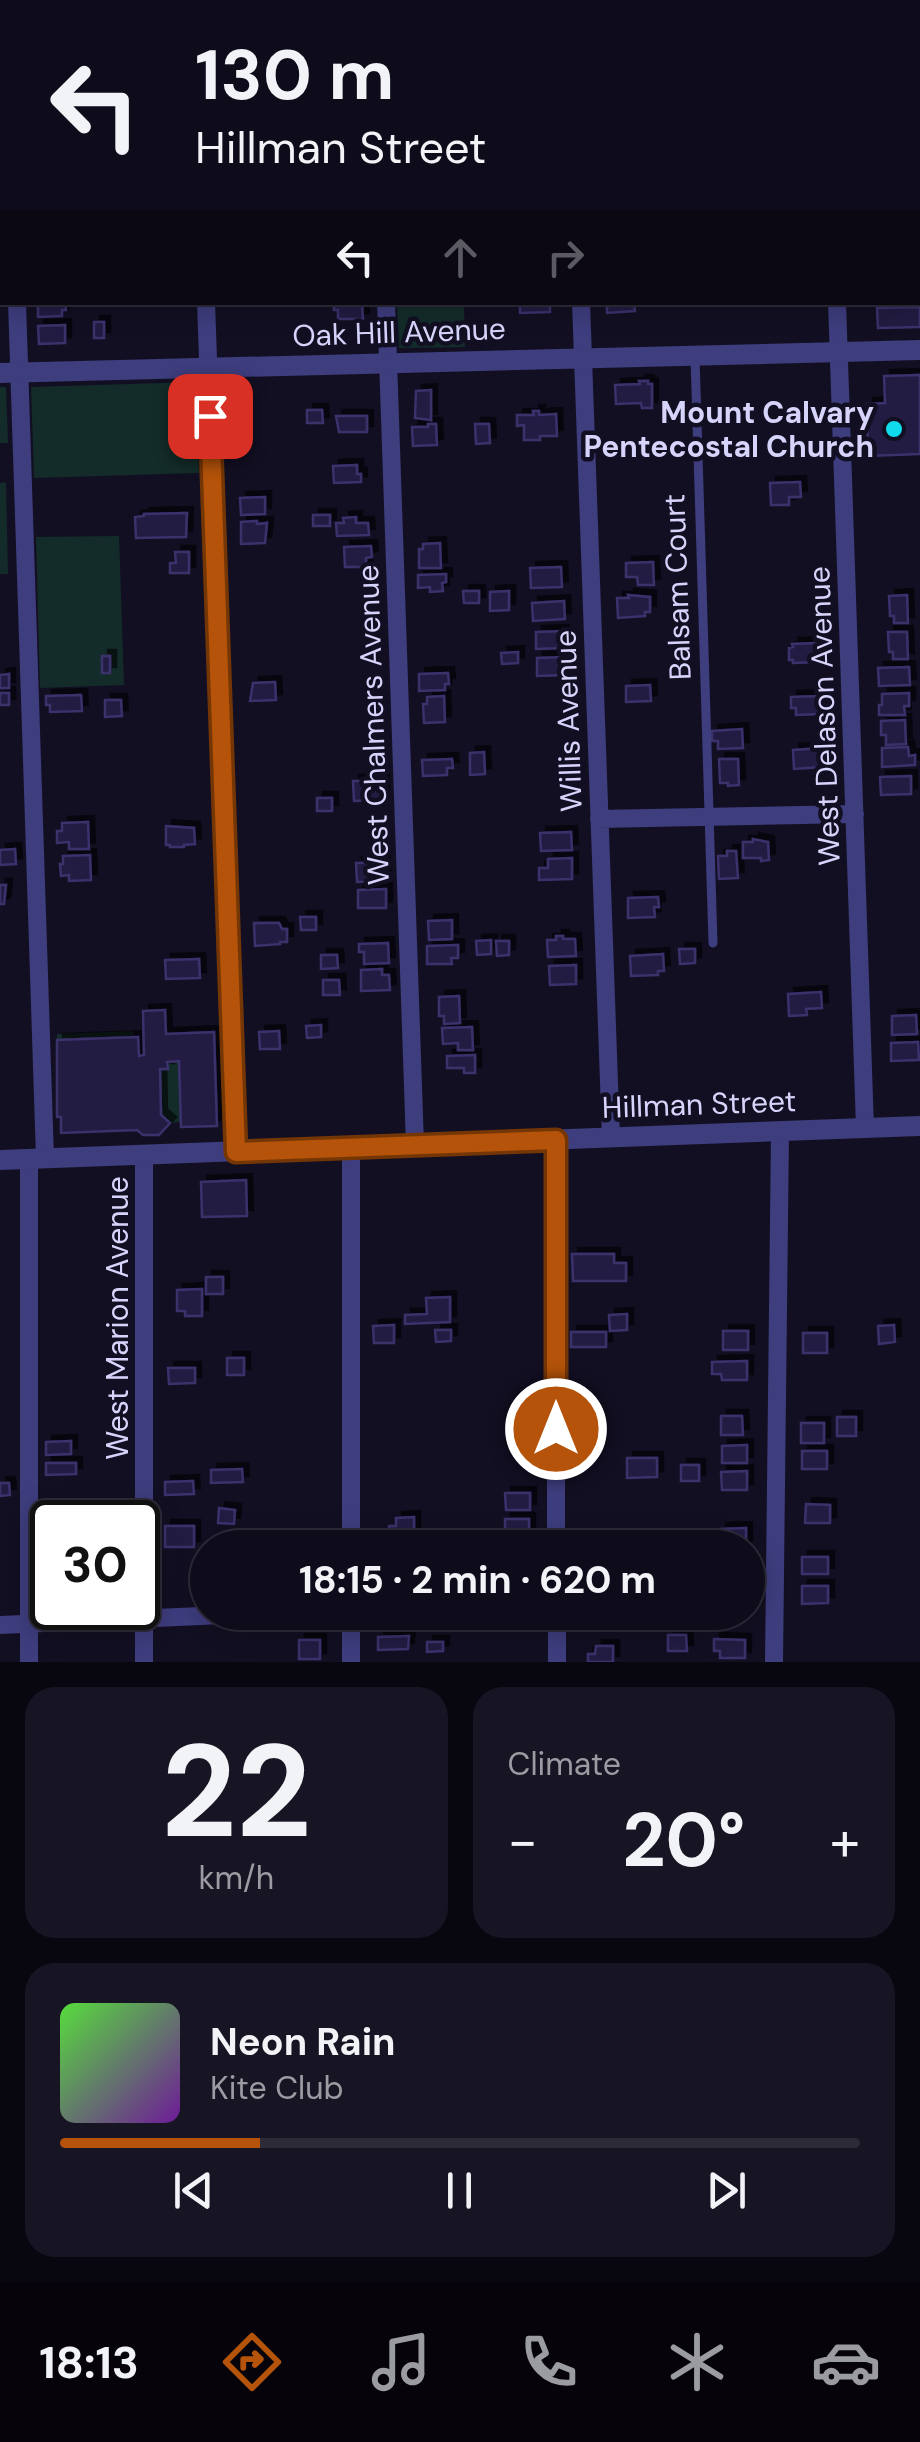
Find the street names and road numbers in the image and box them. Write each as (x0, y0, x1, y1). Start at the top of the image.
street label: Oak Hill Avenue (292, 309, 506, 355)
street label: Balsam Court (654, 493, 700, 681)
street label: West Chalmers Avenue (348, 564, 398, 886)
street label: West Delason Avenue (799, 566, 849, 866)
street label: Willis Avenue (545, 629, 591, 813)
street label: Hillman Street (601, 1081, 797, 1127)
street label: West Marion Avenue (98, 1176, 137, 1460)

